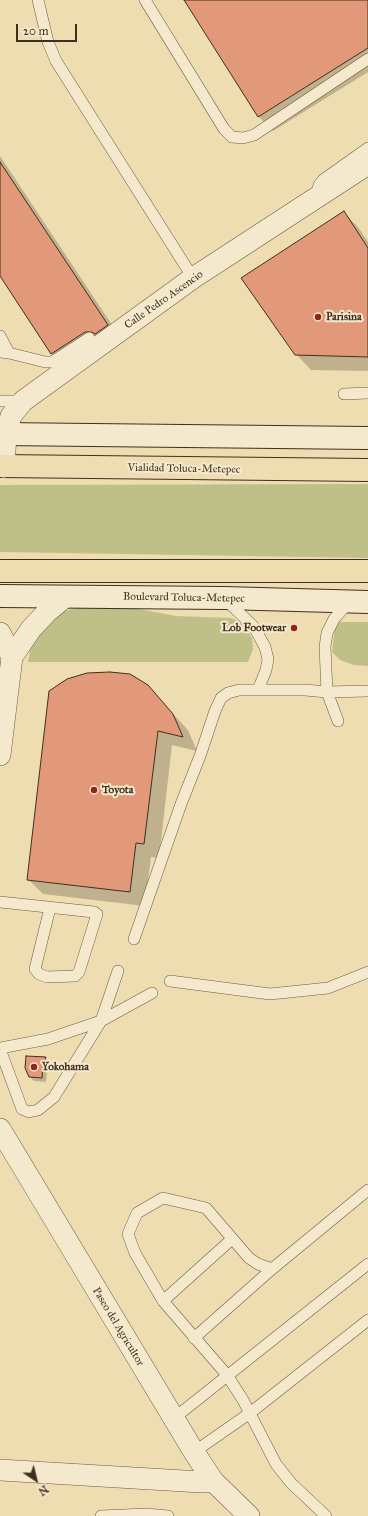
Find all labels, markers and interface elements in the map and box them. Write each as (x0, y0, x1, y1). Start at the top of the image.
scale bar (18, 16, 79, 42)
text: 20 m (23, 24, 49, 38)
street label: Calle Pedro Ascencio (122, 268, 206, 332)
place label: Parisina (326, 310, 362, 324)
marker: Parisina (313, 312, 323, 322)
street label: Vialidad Toluca-Metepec (127, 461, 241, 477)
street label: Boulevard Toluca-Metepec (123, 590, 245, 606)
place label: Lob Footwear (222, 621, 286, 635)
marker: Lob Footwear (289, 623, 299, 633)
place label: Toyota (102, 783, 133, 797)
marker: Toyota (89, 785, 99, 795)
place label: Yokohama (42, 1060, 89, 1074)
marker: Yokohama (29, 1062, 39, 1072)
street label: Paseo del Agricultor (89, 1285, 147, 1369)
north arrow (16, 1460, 56, 1500)
text: N (36, 1482, 51, 1498)

